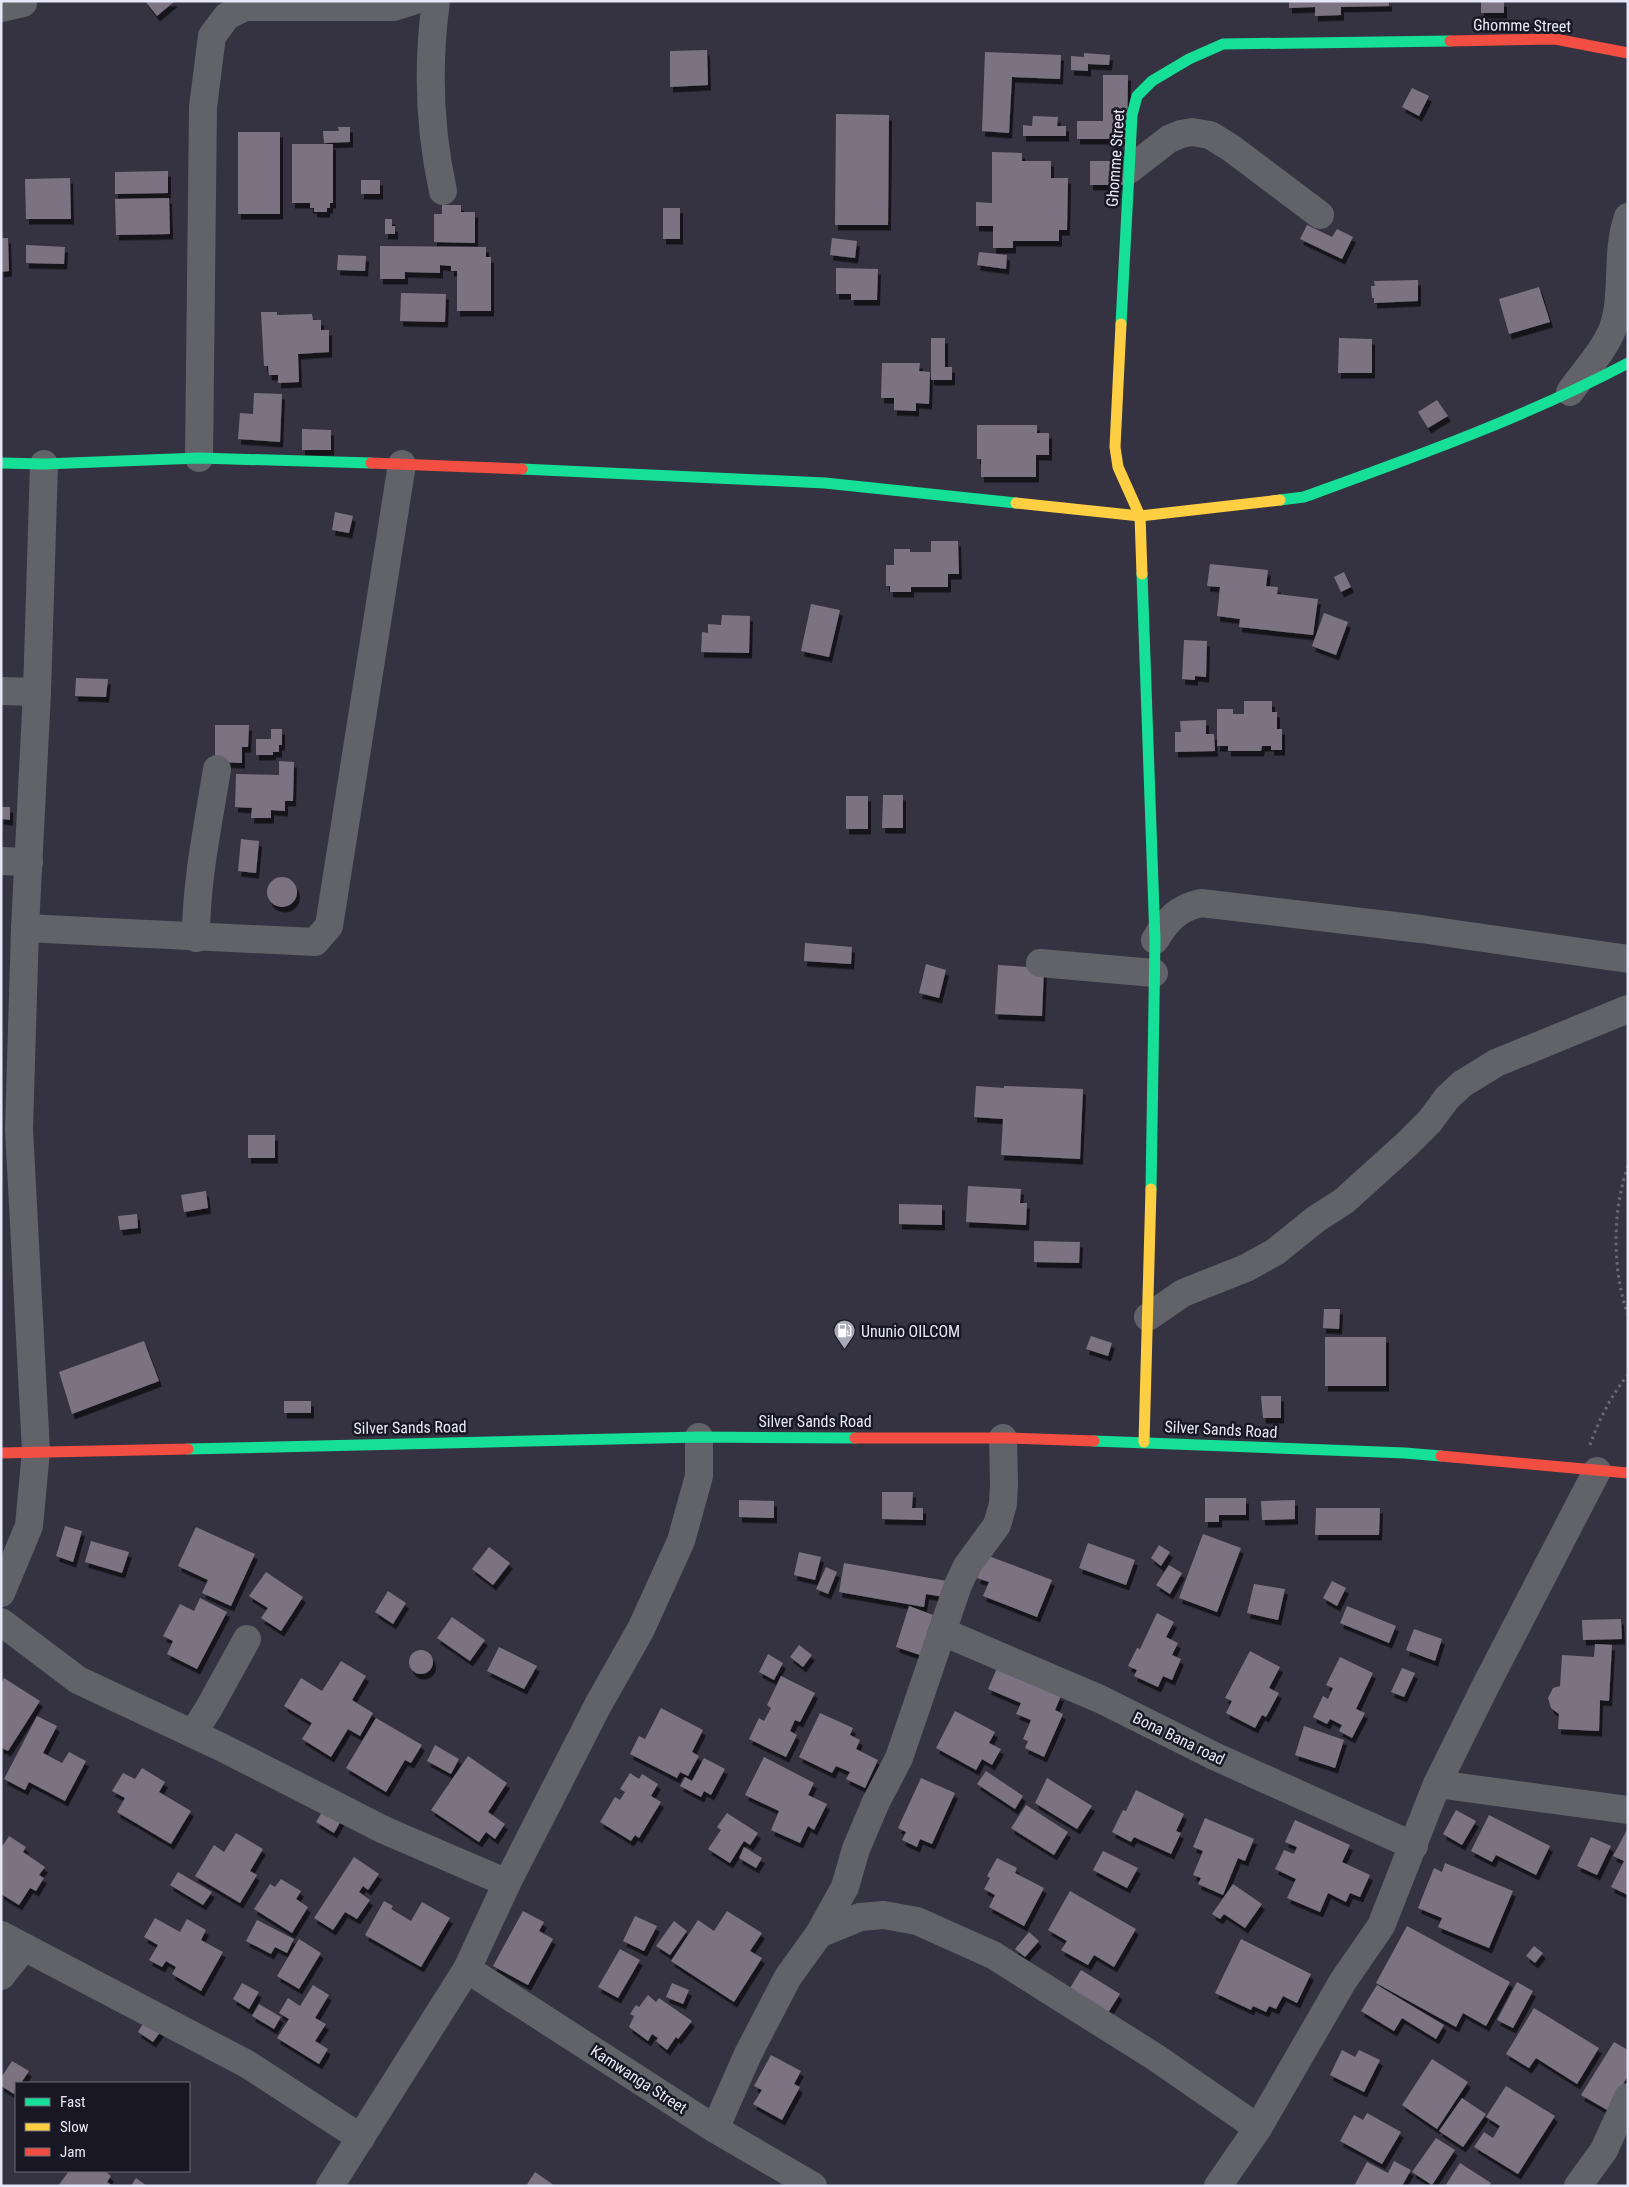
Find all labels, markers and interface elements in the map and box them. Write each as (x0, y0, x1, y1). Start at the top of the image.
street label: Ghomme Street (1473, 15, 1571, 36)
street label: Ghomme Street (1103, 108, 1128, 208)
fuel station icon: Ununio OILCOM (833, 1319, 857, 1350)
place label: Ununio OILCOM (861, 1322, 960, 1341)
street label: Silver Sands Road (758, 1412, 872, 1431)
street label: Silver Sands Road (353, 1417, 467, 1438)
street label: Silver Sands Road (1164, 1417, 1278, 1442)
street label: Bona Bana road (1130, 1708, 1228, 1769)
street label: Kamwanga Street (587, 2041, 691, 2118)
legend (15, 2082, 190, 2172)
text: Fast (60, 2093, 85, 2111)
text: Slow (60, 2118, 89, 2136)
text: Jam (60, 2143, 86, 2161)

